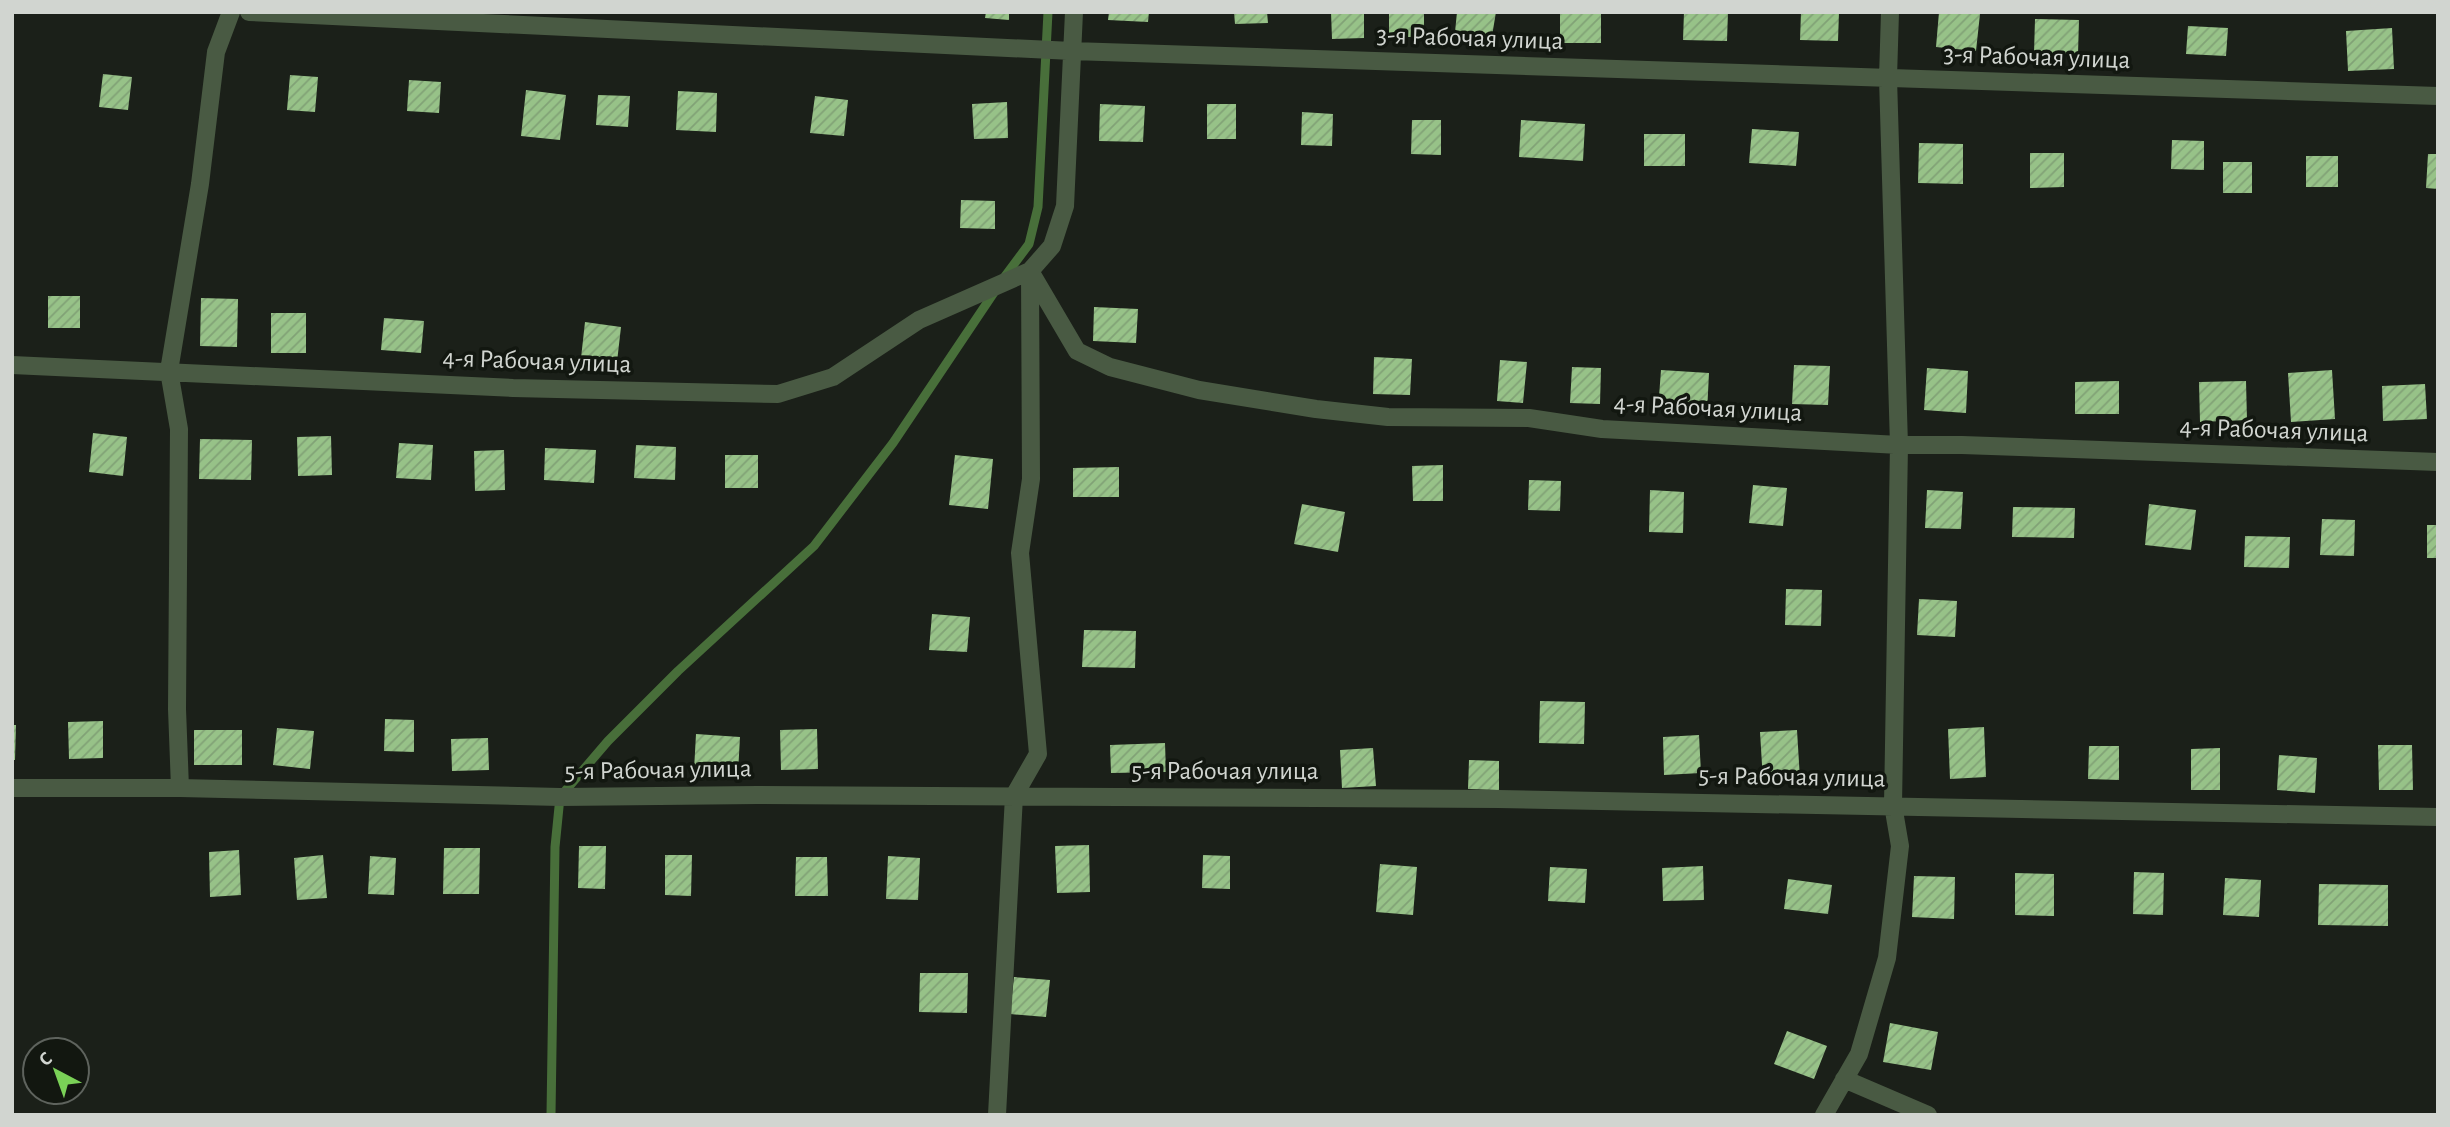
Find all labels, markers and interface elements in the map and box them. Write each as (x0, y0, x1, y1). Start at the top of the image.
street label: 3-я Рабочая улица (1376, 22, 1564, 54)
street label: 3-я Рабочая улица (1943, 41, 2131, 73)
street label: 4-я Рабочая улица (442, 345, 632, 377)
street label: 4-я Рабочая улица (1613, 390, 1803, 426)
street label: 4-я Рабочая улица (2179, 414, 2369, 446)
street label: 5-я Рабочая улица (564, 755, 752, 785)
street label: 5-я Рабочая улица (1131, 758, 1319, 784)
street label: 5-я Рабочая улица (1698, 762, 1886, 792)
north arrow (21, 1036, 91, 1106)
text: С (36, 1049, 56, 1070)

